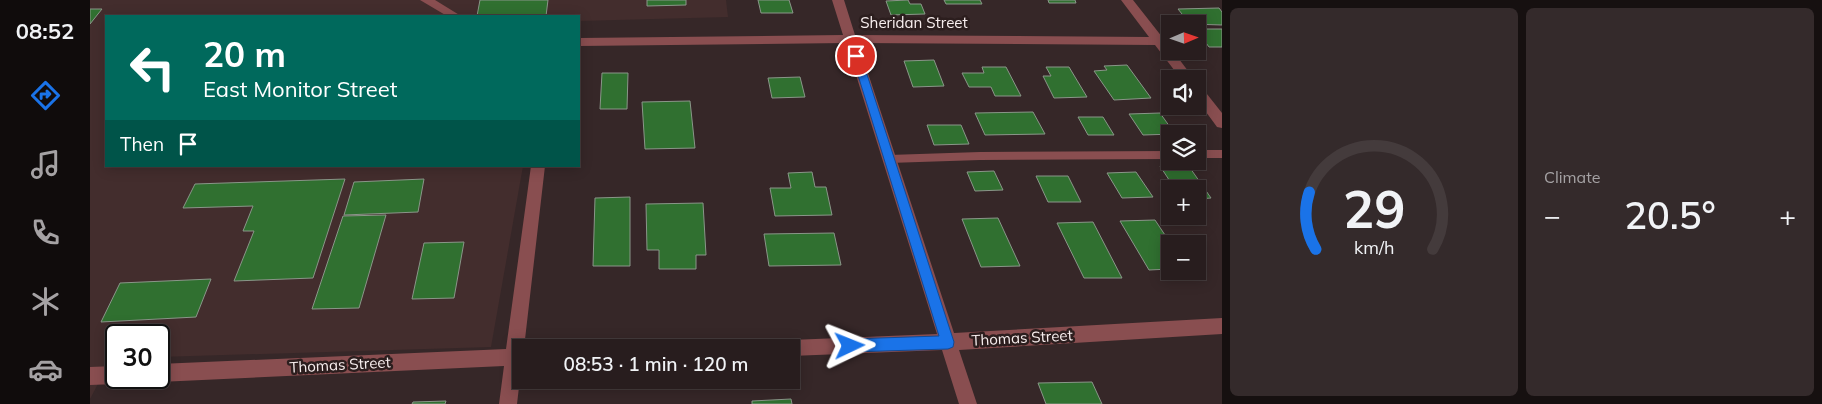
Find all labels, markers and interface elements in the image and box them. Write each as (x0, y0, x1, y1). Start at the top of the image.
street label: Sheridan Street (860, 13, 968, 32)
north arrow (1161, 15, 1206, 60)
map controls (1161, 15, 1206, 280)
text: 08:52 (16, 17, 74, 45)
text: 20 m (203, 32, 286, 76)
icon: left (120, 35, 185, 100)
pin (835, 35, 877, 77)
icon: arrive (842, 42, 870, 70)
button: sound (1161, 70, 1206, 115)
text: East Monitor Street (203, 75, 398, 103)
icon: directions (28, 78, 63, 113)
button: layers (1161, 125, 1206, 170)
icon: arrive (174, 130, 202, 158)
text: Then (120, 132, 164, 156)
icon: music (28, 147, 63, 182)
text: Climate (1544, 167, 1600, 187)
text: 29 (1343, 176, 1405, 241)
button: + (1161, 180, 1206, 225)
text: 20.5° (1624, 191, 1716, 239)
text: − (1544, 198, 1561, 233)
text: + (1779, 198, 1796, 233)
icon: phone (28, 215, 63, 250)
button: − (1161, 235, 1206, 280)
text: km/h (1354, 236, 1394, 258)
icon: climate (28, 284, 63, 319)
position arrow (823, 319, 875, 371)
speed limit sign: 30 (105, 324, 170, 389)
street label: Thomas Street (971, 325, 1073, 350)
icon: car (28, 352, 63, 387)
street label: Thomas Street (289, 352, 391, 377)
text: 08:53 · 1 min · 120 m (563, 352, 749, 376)

